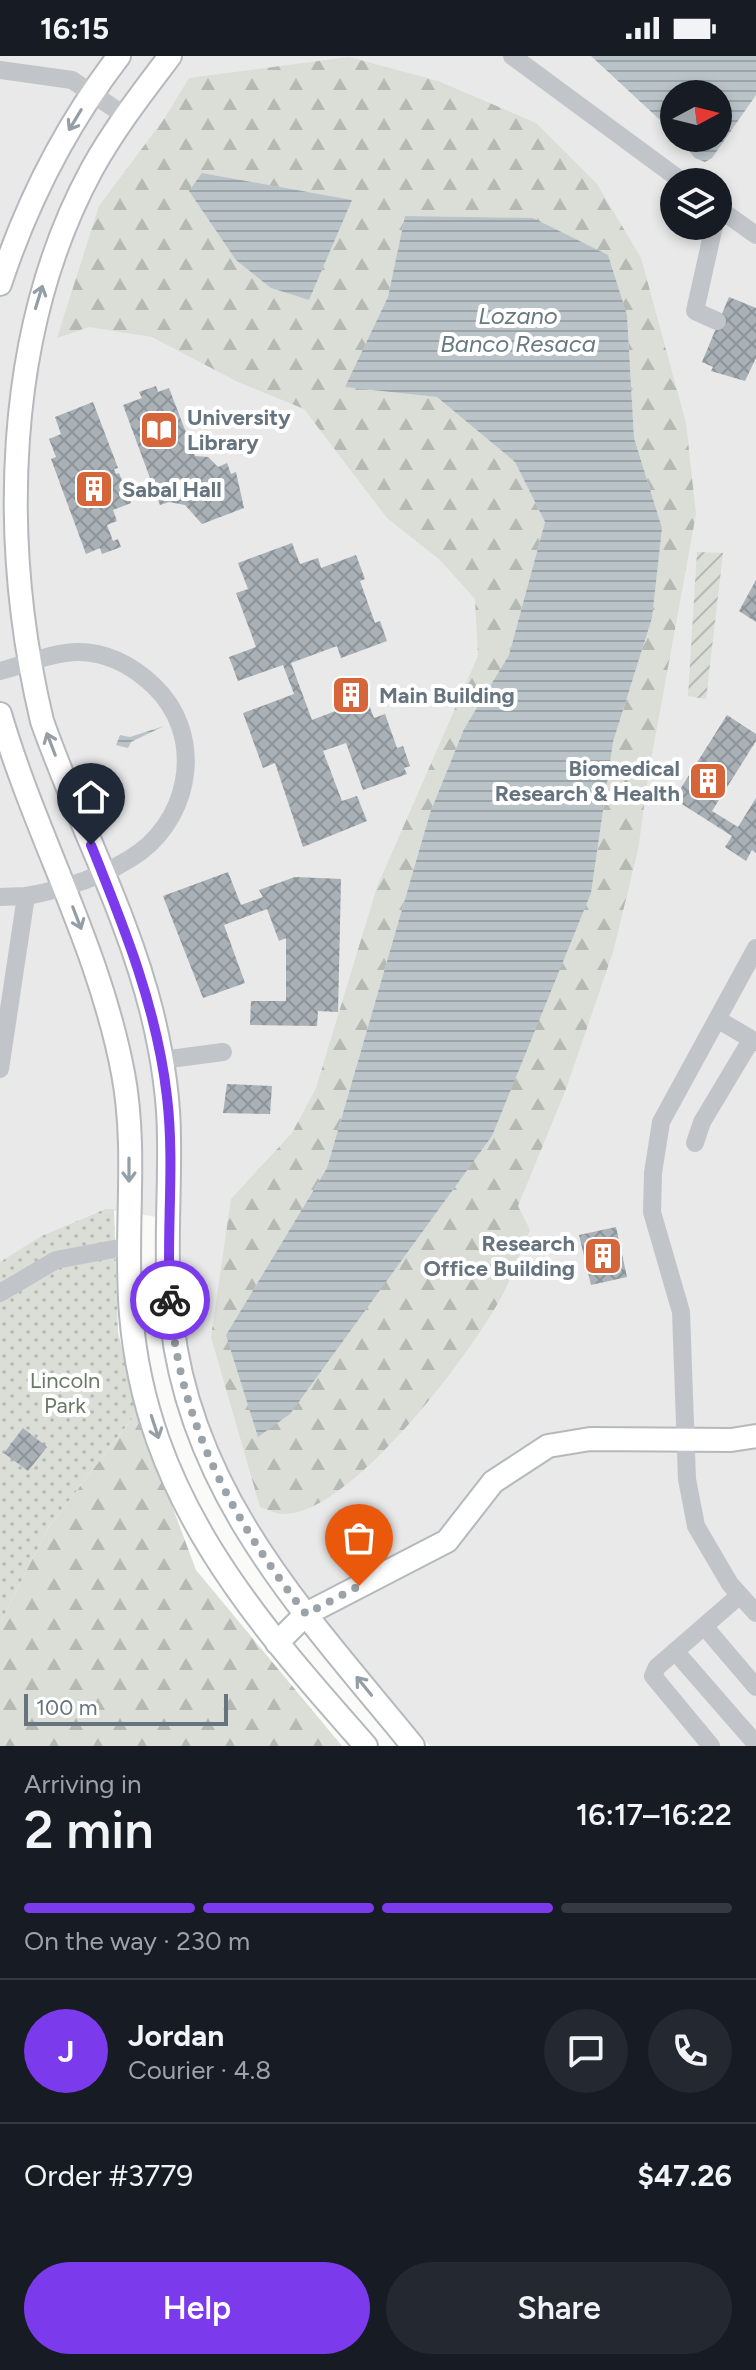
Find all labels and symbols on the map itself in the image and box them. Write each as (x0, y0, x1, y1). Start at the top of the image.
north arrow (660, 80, 732, 152)
one-way arrow (67, 108, 83, 131)
one-way arrow (32, 284, 47, 310)
water label: Lozano Banco Resaca (440, 301, 596, 358)
place label: University Library (187, 404, 291, 456)
library icon: University Library (138, 409, 180, 451)
building icon: Sabal Hall (73, 468, 115, 510)
place label: Sabal Hall (122, 476, 222, 503)
building icon: Main Building (330, 674, 372, 716)
place label: Main Building (379, 682, 515, 709)
one-way arrow (43, 733, 57, 757)
place label: Biomedical Research & Health (495, 755, 680, 807)
building icon: Biomedical Research & Health (687, 760, 729, 802)
pin (57, 763, 125, 845)
one-way arrow (71, 905, 85, 930)
one-way arrow (122, 1156, 137, 1183)
place label: Research Office Building (423, 1230, 575, 1282)
building icon: Research Office Building (582, 1235, 624, 1277)
courier (130, 1260, 210, 1340)
park label: Lincoln Park (30, 1367, 100, 1419)
one-way arrow (149, 1415, 164, 1440)
pin (325, 1504, 393, 1586)
one-way arrow (355, 1676, 373, 1696)
scale bar (24, 1690, 228, 1726)

